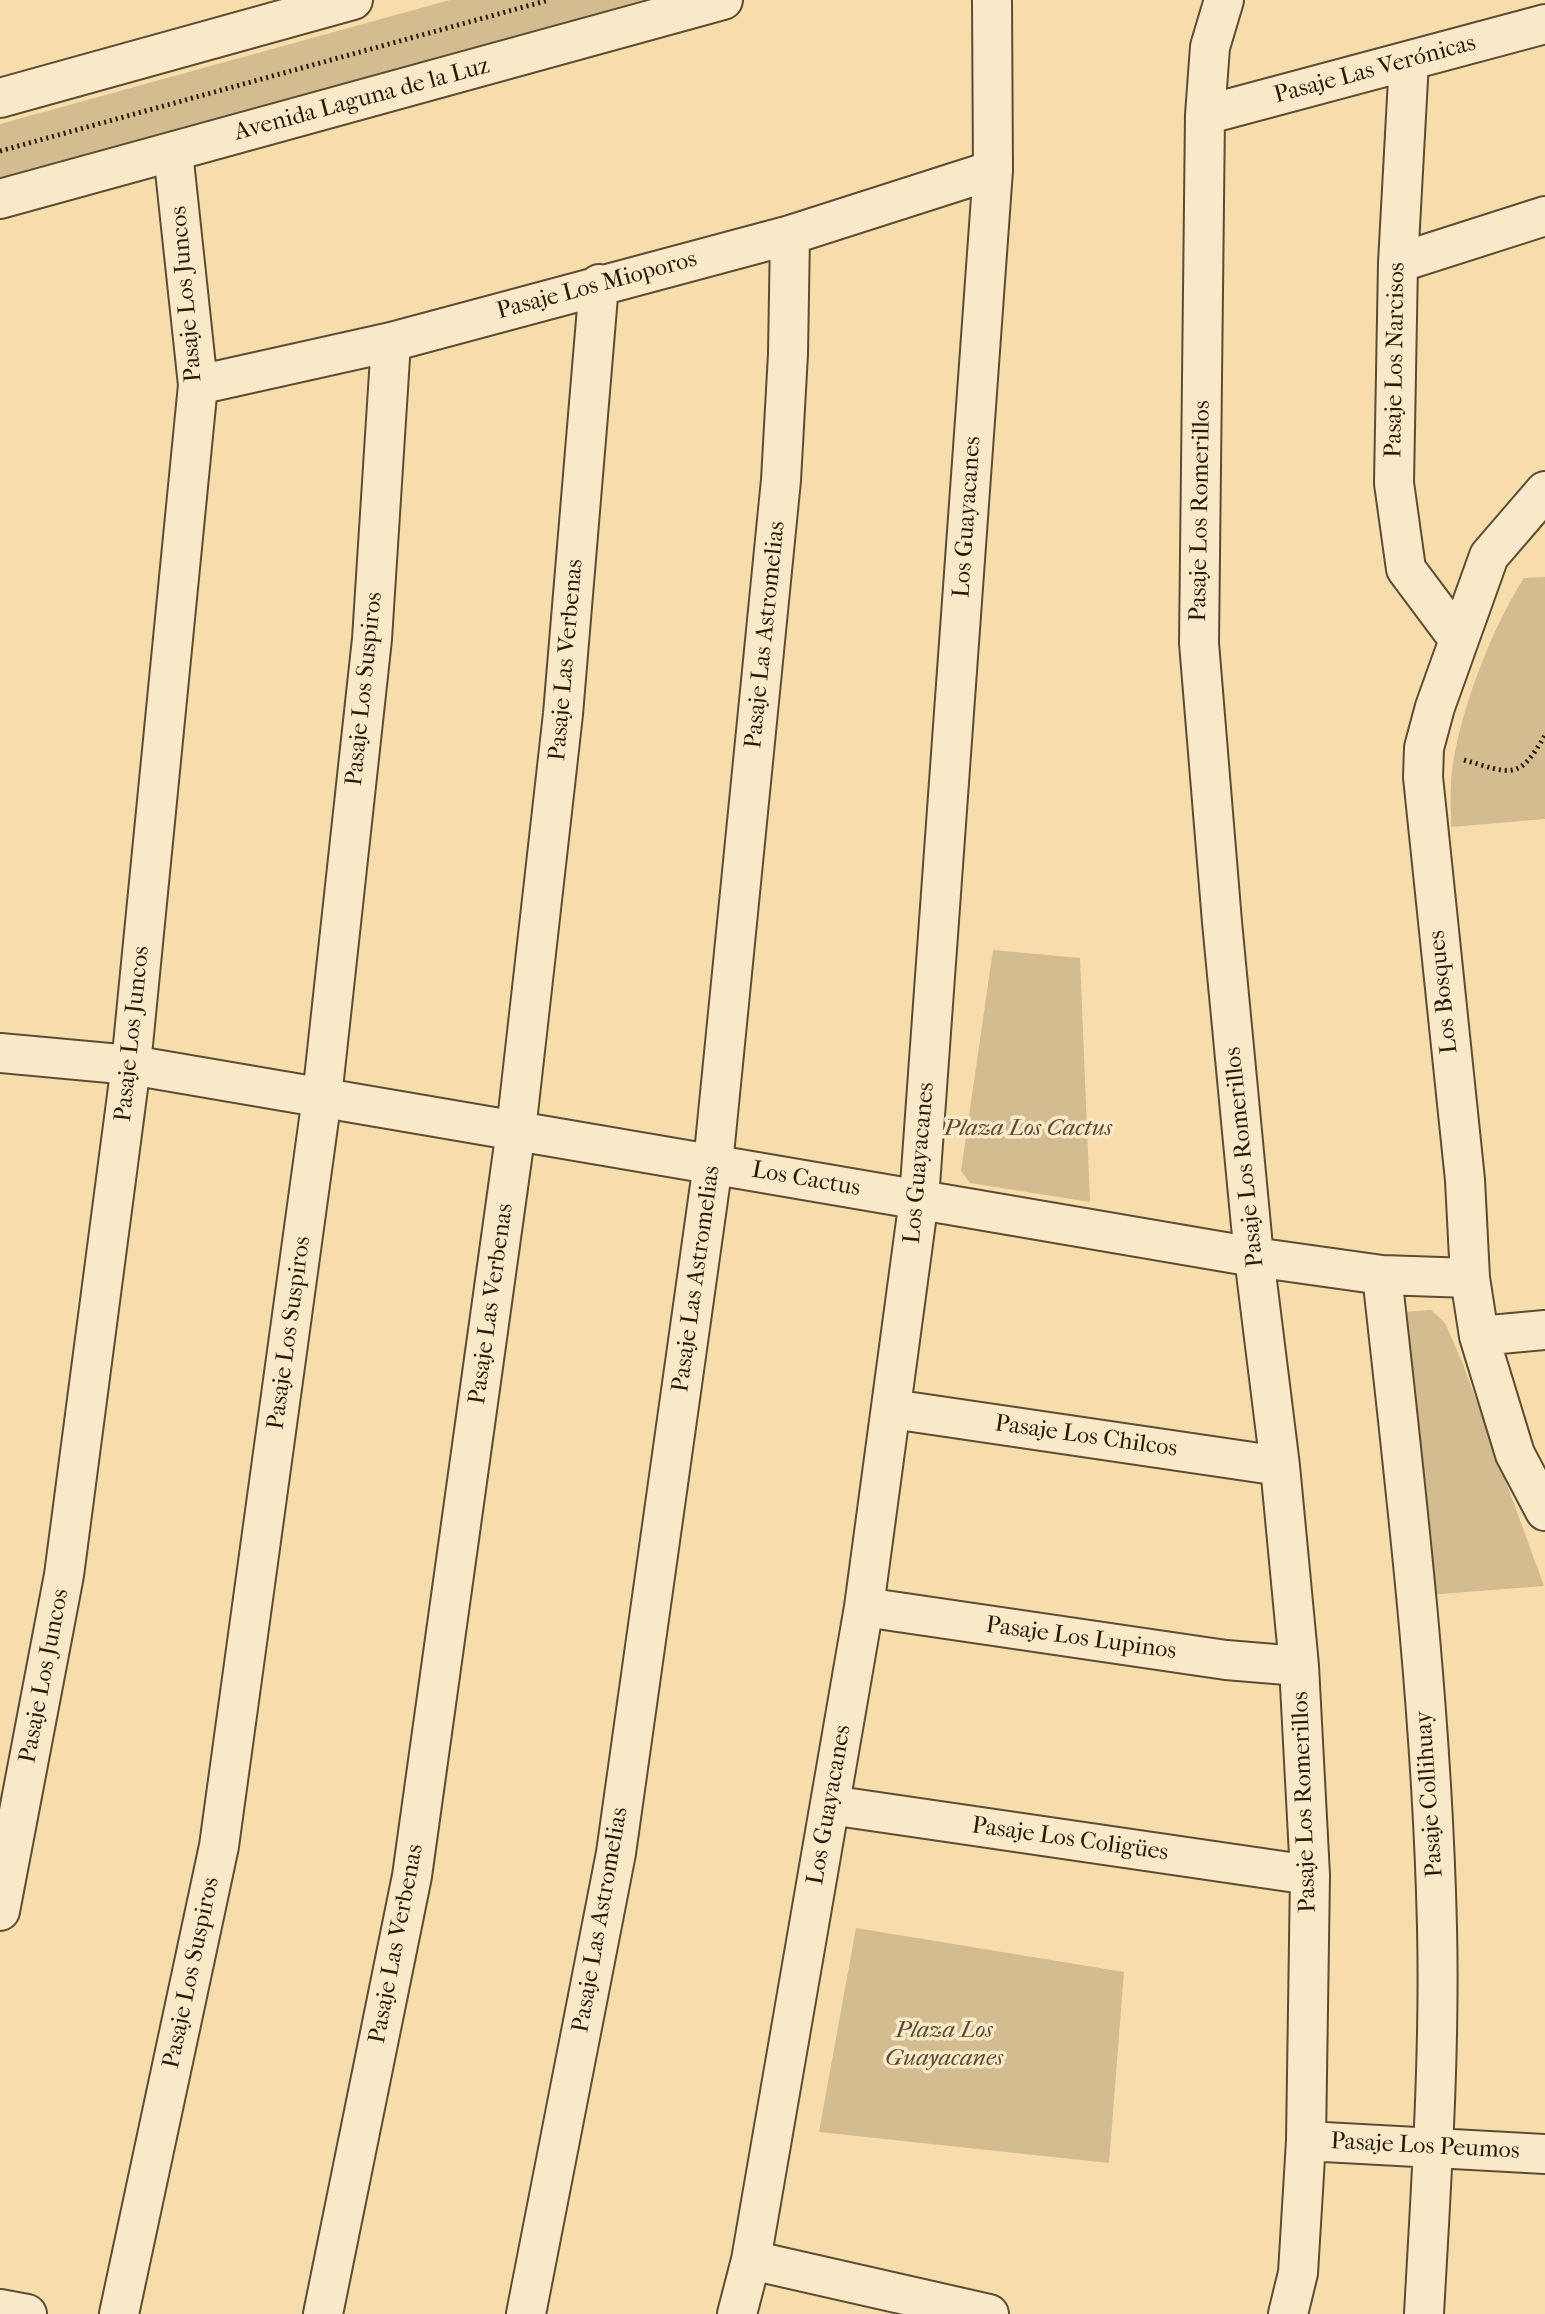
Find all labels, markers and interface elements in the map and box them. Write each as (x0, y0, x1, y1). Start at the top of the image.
street label: Pasaje Las Verónicas (1271, 29, 1479, 111)
street label: Avenida Laguna de la Luz (231, 52, 493, 148)
street label: Pasaje Los Juncos (165, 205, 209, 383)
street label: Pasaje Los Mioporos (494, 245, 700, 327)
street label: Pasaje Los Narcisos (1380, 262, 1412, 458)
street label: Pasaje Los Romerillos (1185, 400, 1217, 622)
street label: Los Guayacanes (948, 435, 988, 599)
street label: Pasaje Las Astromelias (740, 520, 792, 750)
street label: Pasaje Las Verbenas (544, 558, 590, 762)
street label: Pasaje Los Suspiros (340, 591, 390, 787)
street label: Los Bosques (1423, 929, 1465, 1055)
street label: Pasaje Los Juncos (109, 945, 157, 1123)
street label: Pasaje Los Romerillos (1219, 1045, 1271, 1269)
street label: Los Guayacanes (899, 1081, 941, 1245)
park label: Plaza Los Cactus (944, 1115, 1112, 1143)
street label: Los Cactus (750, 1156, 862, 1204)
street label: Pasaje Las Astromelias (667, 1164, 727, 1394)
street label: Pasaje Las Verbenas (464, 1202, 520, 1406)
street label: Pasaje Los Suspiros (262, 1234, 318, 1432)
street label: Pasaje Los Chilcos (993, 1410, 1179, 1464)
street label: Pasaje Los Juncos (14, 1586, 76, 1766)
street label: Pasaje Los Lupinos (984, 1611, 1178, 1667)
street label: Pasaje Los Romerillos (1287, 1691, 1323, 1913)
street label: Pasaje Collihuay (1410, 1710, 1450, 1878)
street label: Los Guayacanes (802, 1723, 858, 1887)
street label: Pasaje Las Astromelias (567, 1805, 635, 2035)
street label: Pasaje Los Coligües (970, 1812, 1170, 1868)
street label: Pasaje Las Verbenas (364, 1842, 430, 2046)
street label: Pasaje Los Suspiros (158, 1875, 226, 2071)
park label: Plaza Los Guayacanes (885, 2017, 1003, 2073)
street label: Pasaje Los Peumos (1330, 2128, 1520, 2166)

